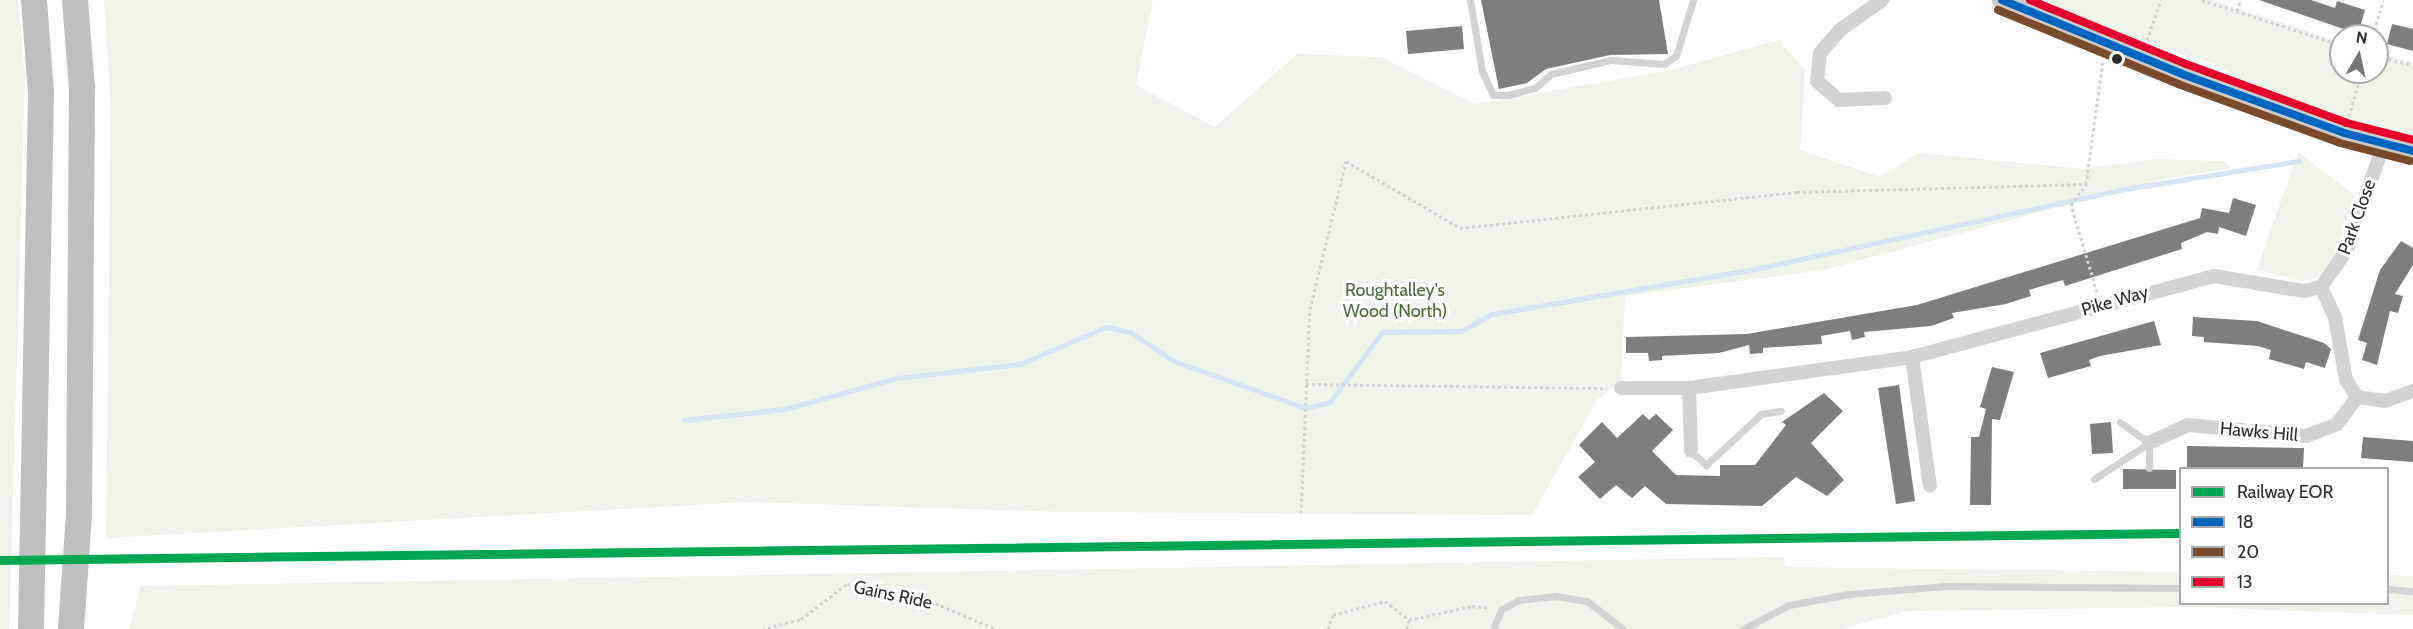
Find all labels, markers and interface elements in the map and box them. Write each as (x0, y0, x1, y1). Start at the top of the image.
north arrow (2329, 24, 2389, 84)
text: N (2355, 27, 2369, 48)
unlabelled marker (2111, 53, 2123, 65)
street label: Park Close (2333, 177, 2381, 257)
park label: Roughtalley's Wood (North) (1343, 280, 1447, 322)
street label: Pike Way (2079, 281, 2151, 321)
street label: Hawks Hill (2219, 418, 2299, 446)
legend (2179, 467, 2389, 605)
text: Railway EOR (2237, 481, 2333, 503)
text: 18 (2237, 511, 2254, 533)
text: 20 (2237, 541, 2259, 563)
text: 13 (2237, 571, 2253, 593)
street label: Gains Ride (852, 576, 934, 614)

